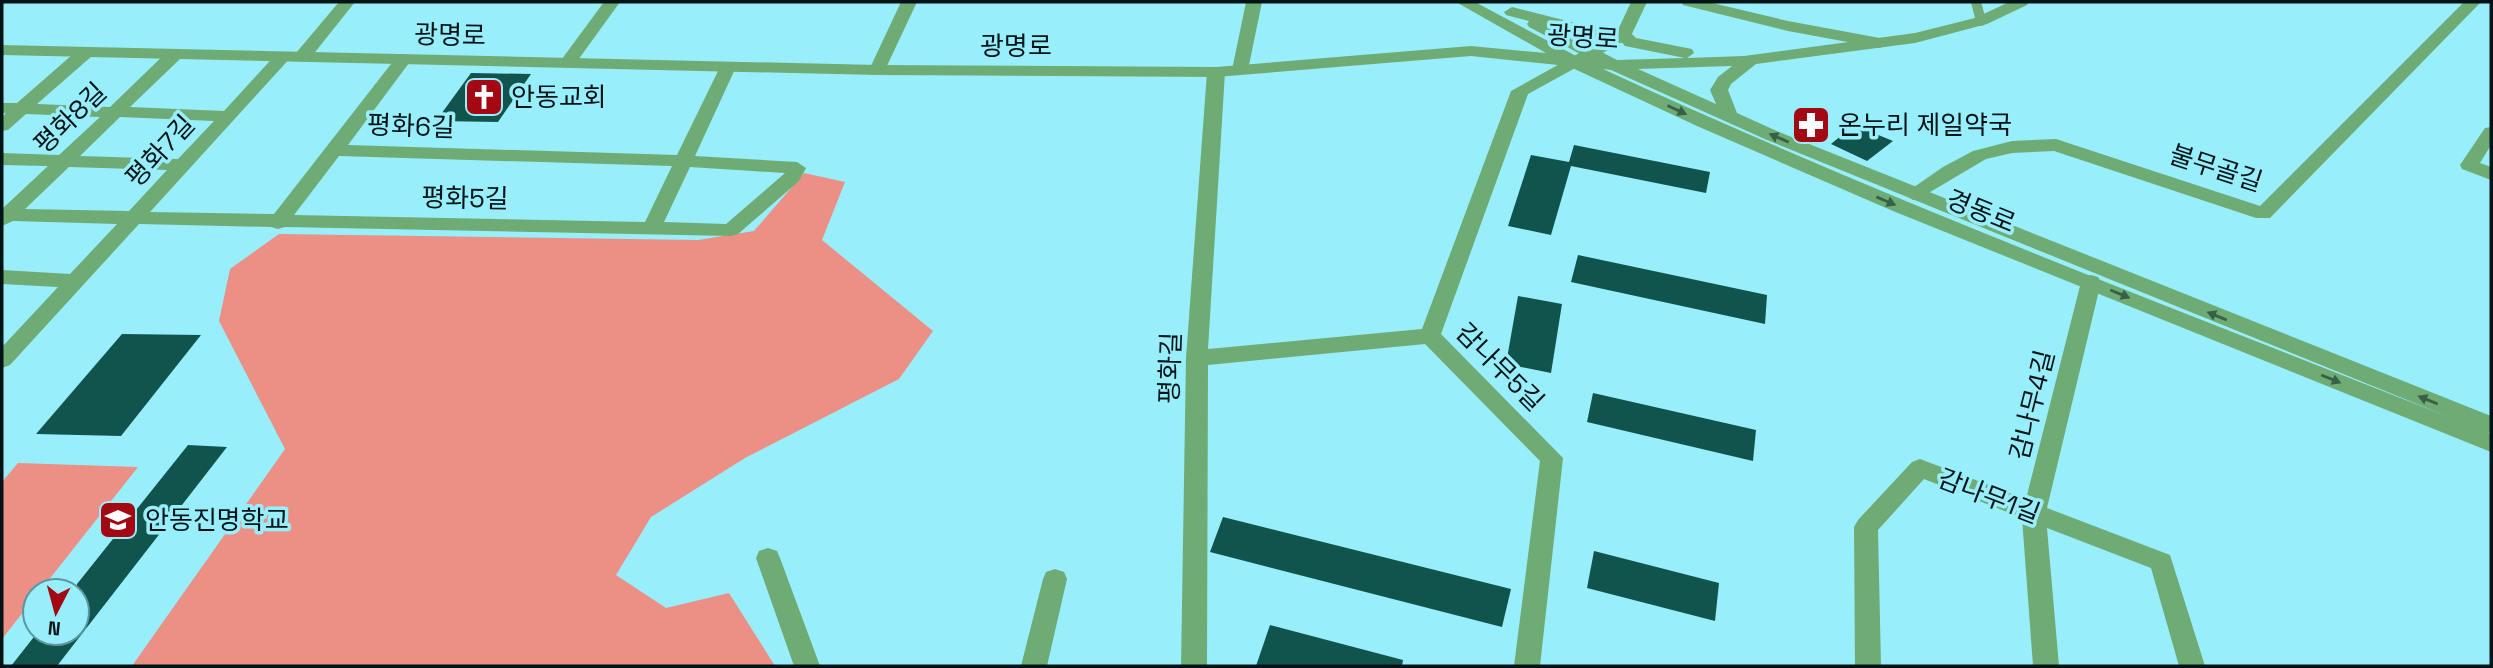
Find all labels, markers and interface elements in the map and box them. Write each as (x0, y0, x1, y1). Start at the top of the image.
street label: 광명로 (414, 17, 486, 53)
street label: 광명로 (1546, 18, 1620, 56)
street label: 광명로 (980, 29, 1052, 63)
street label: 평화8길 (27, 75, 113, 161)
church icon: 안동교회 (463, 76, 505, 118)
place label: 안동교회 (511, 80, 607, 114)
pharmacy icon: 온누리 제일약국 (1790, 104, 1832, 146)
one-way arrow (1667, 105, 1688, 116)
street label: 평화6길 (367, 107, 455, 145)
street label: 평화7길 (118, 108, 202, 194)
place label: 온누리 제일약국 (1838, 108, 2012, 142)
one-way arrow (1768, 132, 1789, 143)
street label: 불무골길 (2165, 137, 2267, 199)
street label: 평화5길 (421, 180, 509, 216)
street label: 경동로 (1941, 182, 2021, 240)
one-way arrow (1876, 195, 1896, 207)
one-way arrow (2110, 289, 2131, 300)
one-way arrow (2206, 310, 2227, 321)
street label: 감나무5길 (1449, 316, 1551, 418)
street label: 평화길 (1152, 332, 1188, 404)
street label: 감나무4길 (2002, 347, 2062, 463)
one-way arrow (2321, 373, 2342, 384)
one-way arrow (2417, 395, 2438, 406)
street label: 감나무1길 (1933, 461, 2045, 531)
school or university icon: 안동진명학교 (97, 499, 139, 541)
place label: 안동진명학교 (145, 503, 289, 537)
north arrow (21, 577, 91, 647)
text: N (47, 615, 62, 642)

